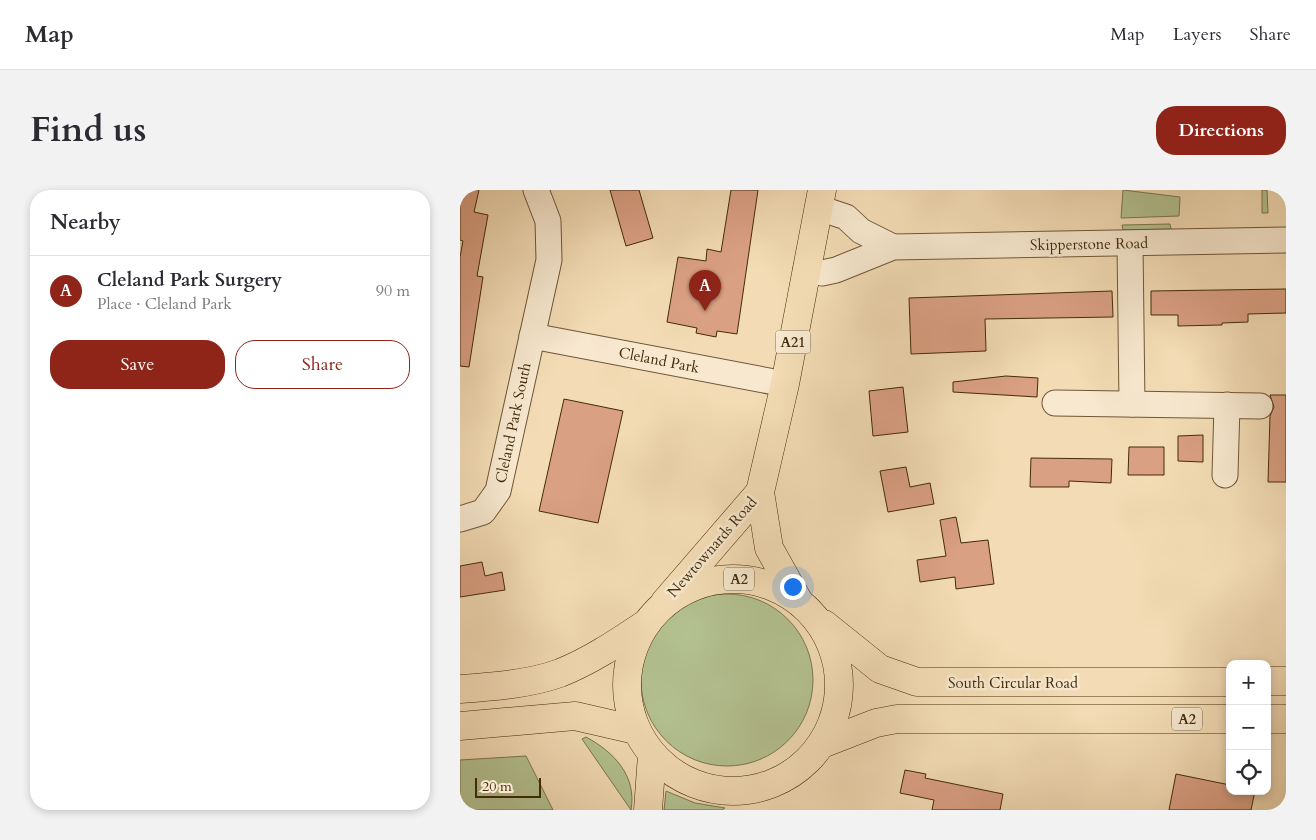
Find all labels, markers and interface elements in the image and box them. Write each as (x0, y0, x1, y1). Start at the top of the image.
text: Map (25, 18, 74, 51)
text: Map (1110, 22, 1145, 47)
text: Layers (1173, 22, 1222, 47)
text: Share (1250, 22, 1291, 47)
text: Find us (30, 106, 146, 154)
button: Directions (1156, 106, 1286, 155)
text: Nearby (50, 208, 121, 237)
street label: Skipperstone Road (1030, 233, 1148, 255)
text: Cleland Park Surgery (97, 267, 282, 293)
pin: A (689, 270, 721, 311)
text: A (60, 280, 72, 302)
text: 90 m (376, 280, 410, 302)
text: Place · Cleland Park (97, 293, 232, 315)
road number: A21 (776, 330, 810, 353)
button: Save (50, 340, 225, 389)
button: Share (235, 340, 410, 389)
street label: Cleland Park (617, 342, 701, 378)
street label: Cleland Park South (490, 360, 536, 485)
street label: Newtownards Road (663, 493, 761, 601)
road number: A2 (724, 568, 754, 590)
your location (780, 574, 806, 600)
map controls (1226, 660, 1271, 795)
button: + (1226, 660, 1271, 705)
street label: South Circular Road (948, 673, 1078, 693)
button: − (1226, 705, 1271, 750)
road number: A2 (1172, 708, 1202, 730)
button: locate (1226, 750, 1271, 795)
scale bar (475, 775, 541, 798)
text: 20 m (482, 777, 512, 796)

